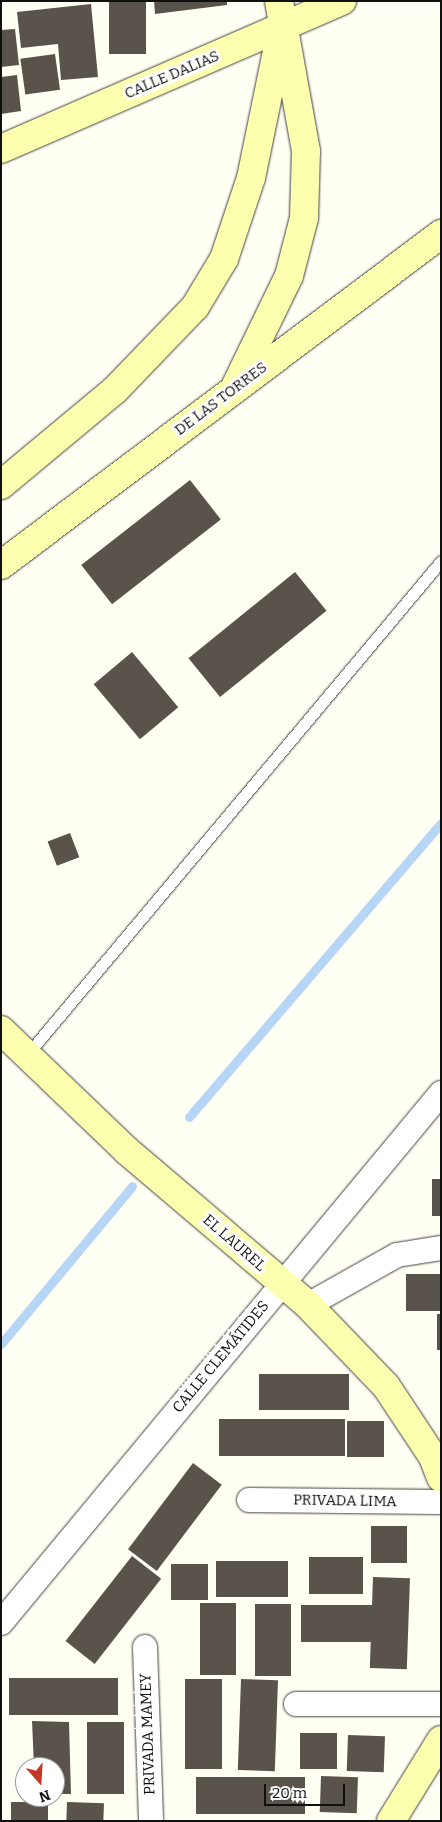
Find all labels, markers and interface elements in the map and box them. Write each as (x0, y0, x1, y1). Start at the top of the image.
street label: CALLE DALIAS (122, 47, 222, 103)
street label: DE LAS TORRES (171, 358, 271, 440)
street label: EL LAUREL (199, 1211, 269, 1275)
street label: CALLE CLEMÁTIDES (169, 1297, 273, 1417)
street label: PRIVADA LIMA (293, 1491, 397, 1511)
street label: PRIVADA MAMEY (137, 1673, 159, 1795)
north arrow (15, 1757, 65, 1807)
scale bar (267, 1774, 348, 1806)
text: 20 m (272, 1784, 307, 1802)
text: N (37, 1786, 53, 1806)

